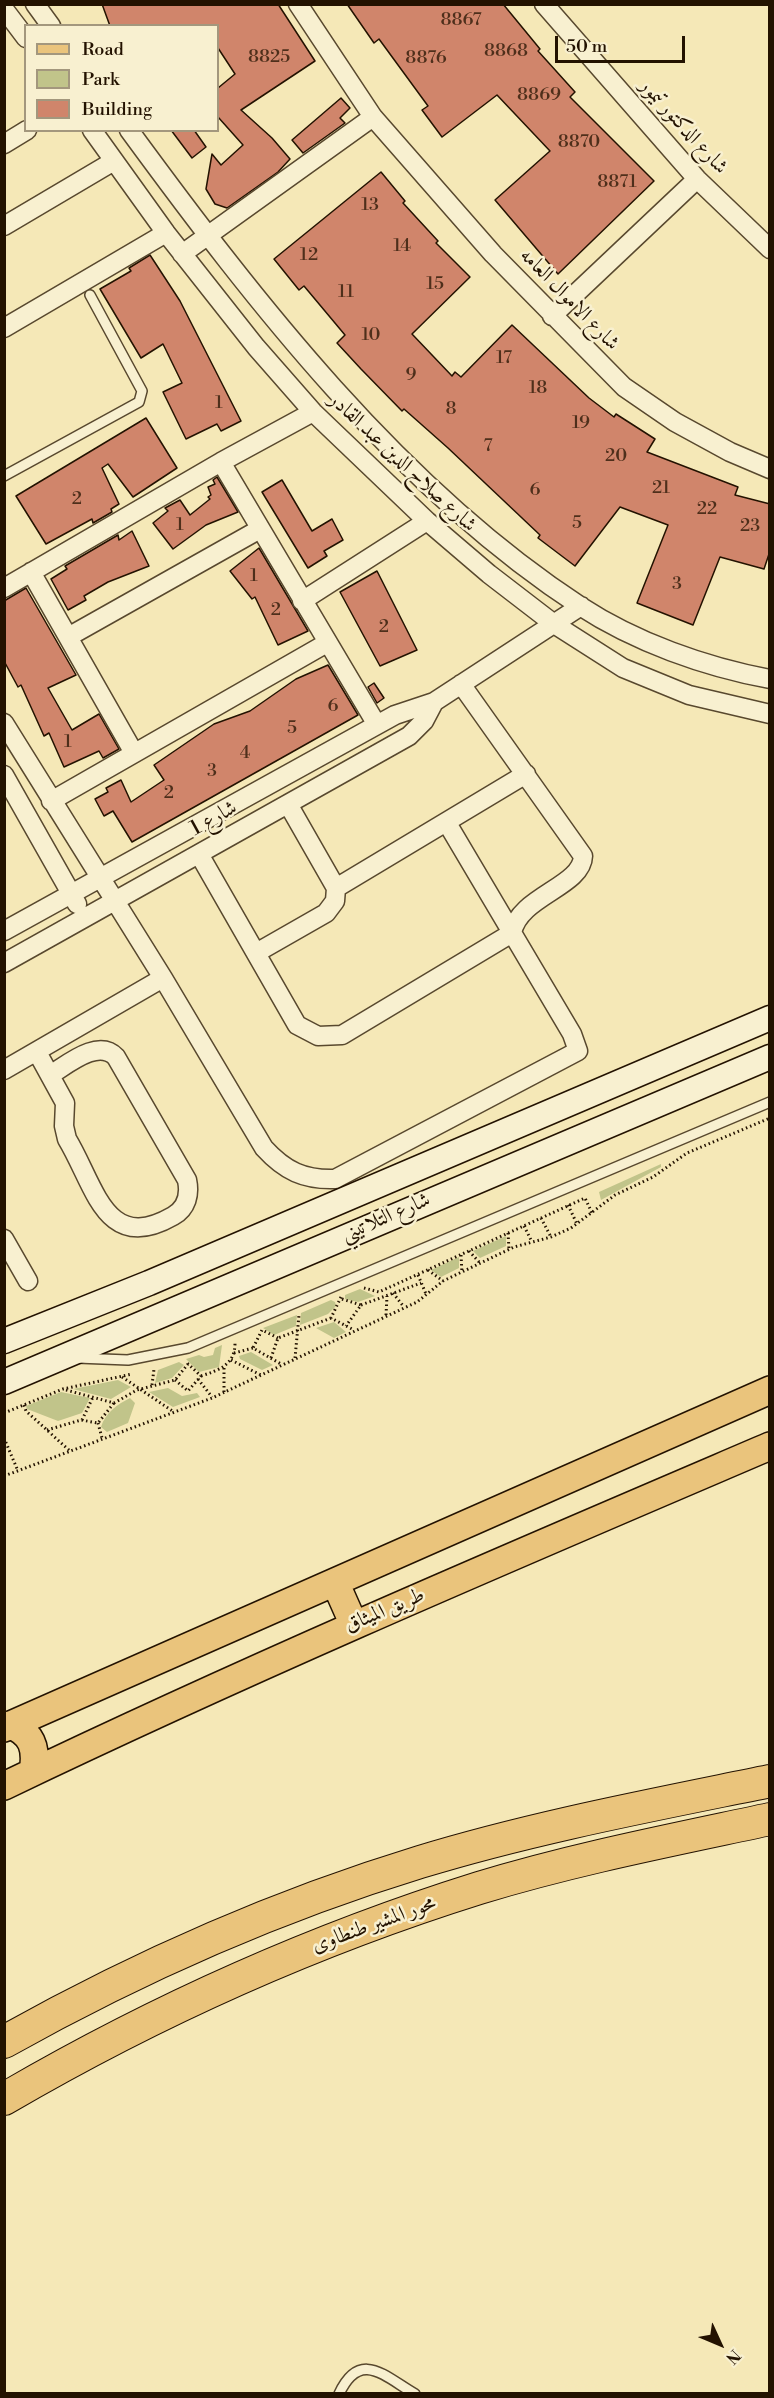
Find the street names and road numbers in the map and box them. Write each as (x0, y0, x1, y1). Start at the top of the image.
street label: شارع الدكتور تيمور (634, 74, 732, 180)
street label: شارع الاموال العامه (514, 244, 624, 356)
street label: شارع صلاح الدين عبد القادر (323, 388, 481, 538)
street label: شارع 1 (186, 796, 242, 842)
street label: شارع التلاتيني (338, 1188, 434, 1248)
street label: طريق الميثاق (341, 1583, 429, 1639)
street label: محور المشير طنطاوى (308, 1891, 440, 1959)

